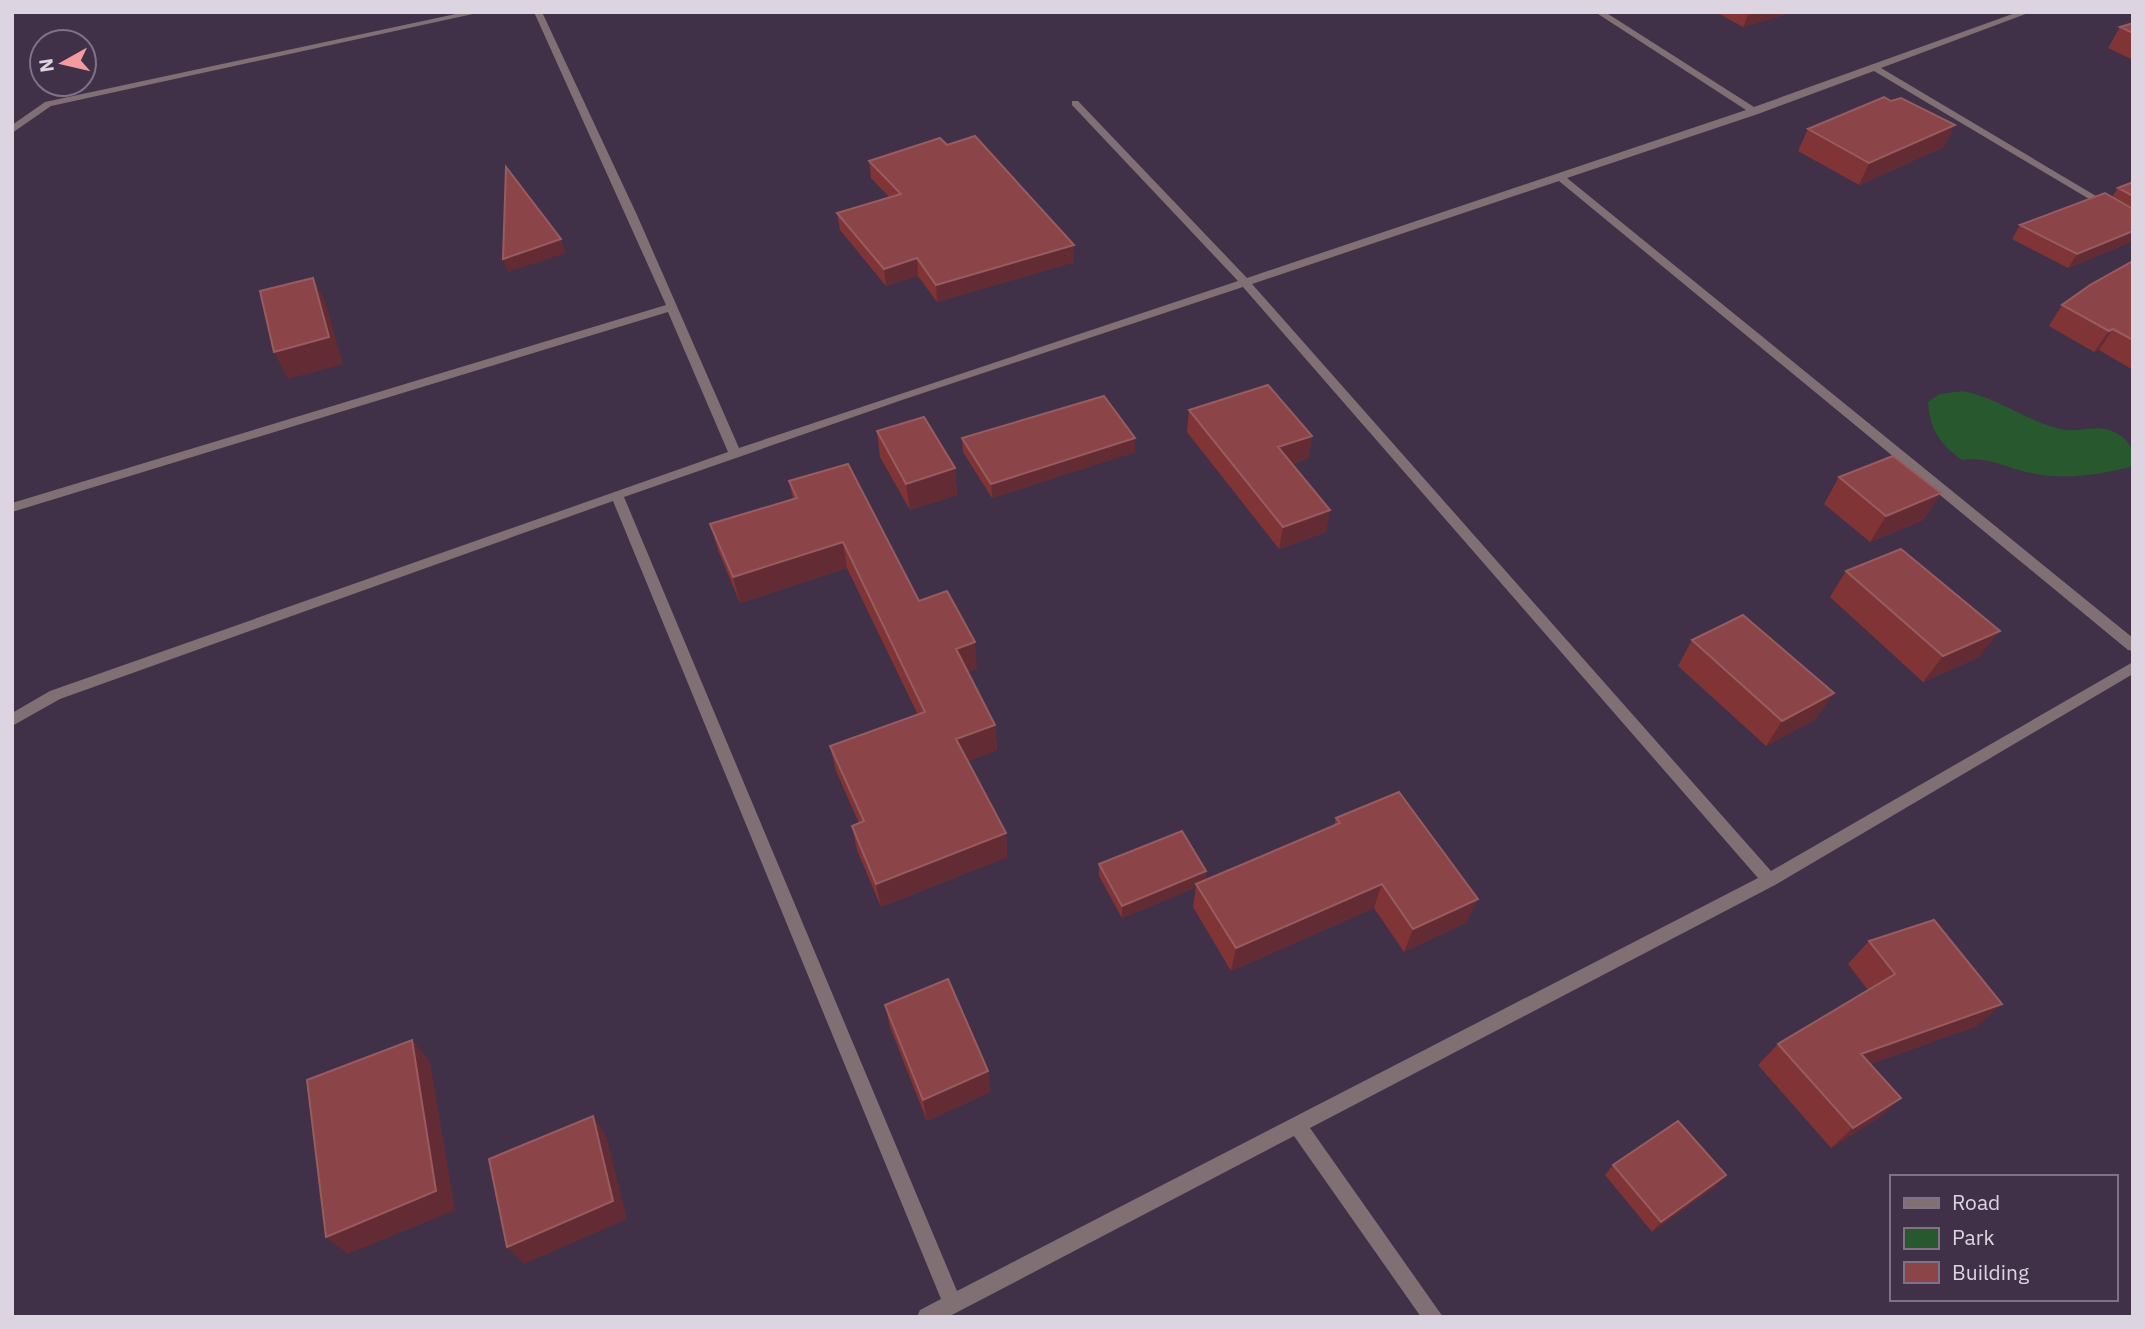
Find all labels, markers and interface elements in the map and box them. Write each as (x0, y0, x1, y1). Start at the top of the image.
north arrow (28, 28, 98, 98)
text: N (33, 57, 59, 74)
legend (1890, 1175, 2117, 1301)
text: Road (1952, 1188, 2000, 1216)
text: Park (1952, 1223, 1995, 1251)
text: Building (1952, 1258, 2029, 1286)

